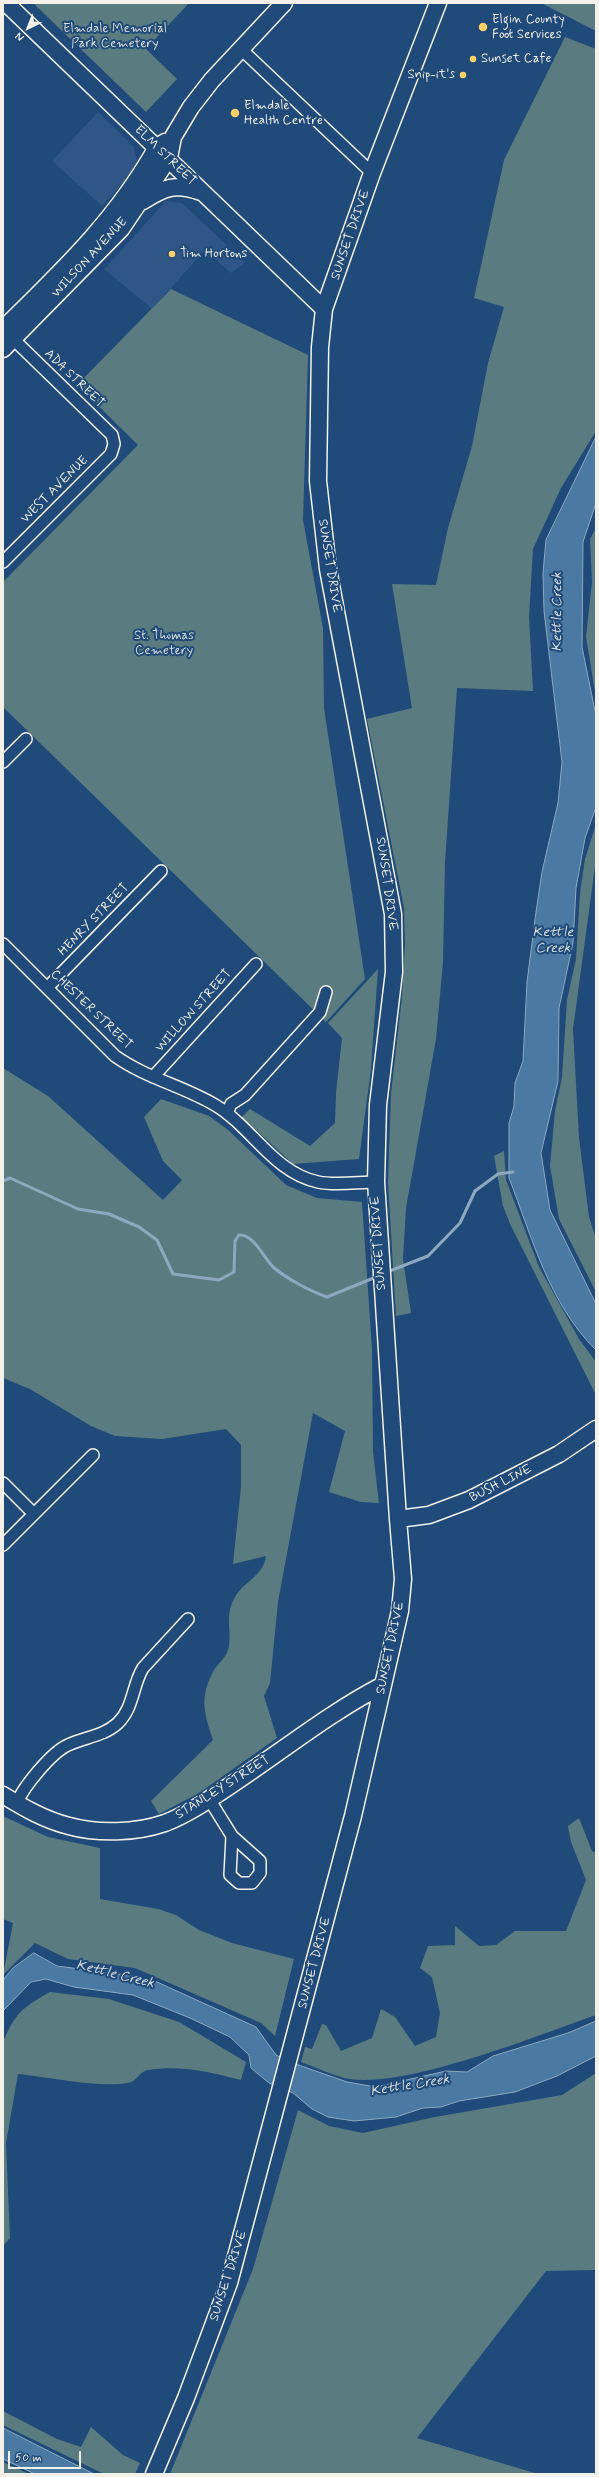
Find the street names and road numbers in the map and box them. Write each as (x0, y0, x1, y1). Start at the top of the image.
street label: ELM STREET (131, 123, 199, 189)
street label: SUNSET DRIVE (328, 188, 374, 282)
street label: WILSON AVENUE (49, 215, 131, 301)
street label: ADA STREET (41, 346, 107, 412)
street label: WEST AVENUE (18, 453, 92, 527)
street label: SUNSET DRIVE (314, 518, 344, 614)
street label: SUNSET DRIVE (372, 836, 400, 932)
street label: HENRY STREET (55, 880, 133, 960)
street label: WILLOW STREET (153, 966, 235, 1056)
street label: CHESTER STREET (47, 967, 135, 1053)
street label: SUNSET DRIVE (368, 1195, 390, 1291)
street label: BUSH LINE (467, 1462, 535, 1506)
street label: SUNSET DRIVE (374, 1600, 408, 1696)
street label: STANLEY STREET (173, 1753, 273, 1823)
street label: SUNSET DRIVE (295, 1915, 335, 2011)
street label: SUNSET DRIVE (207, 2229, 251, 2323)

